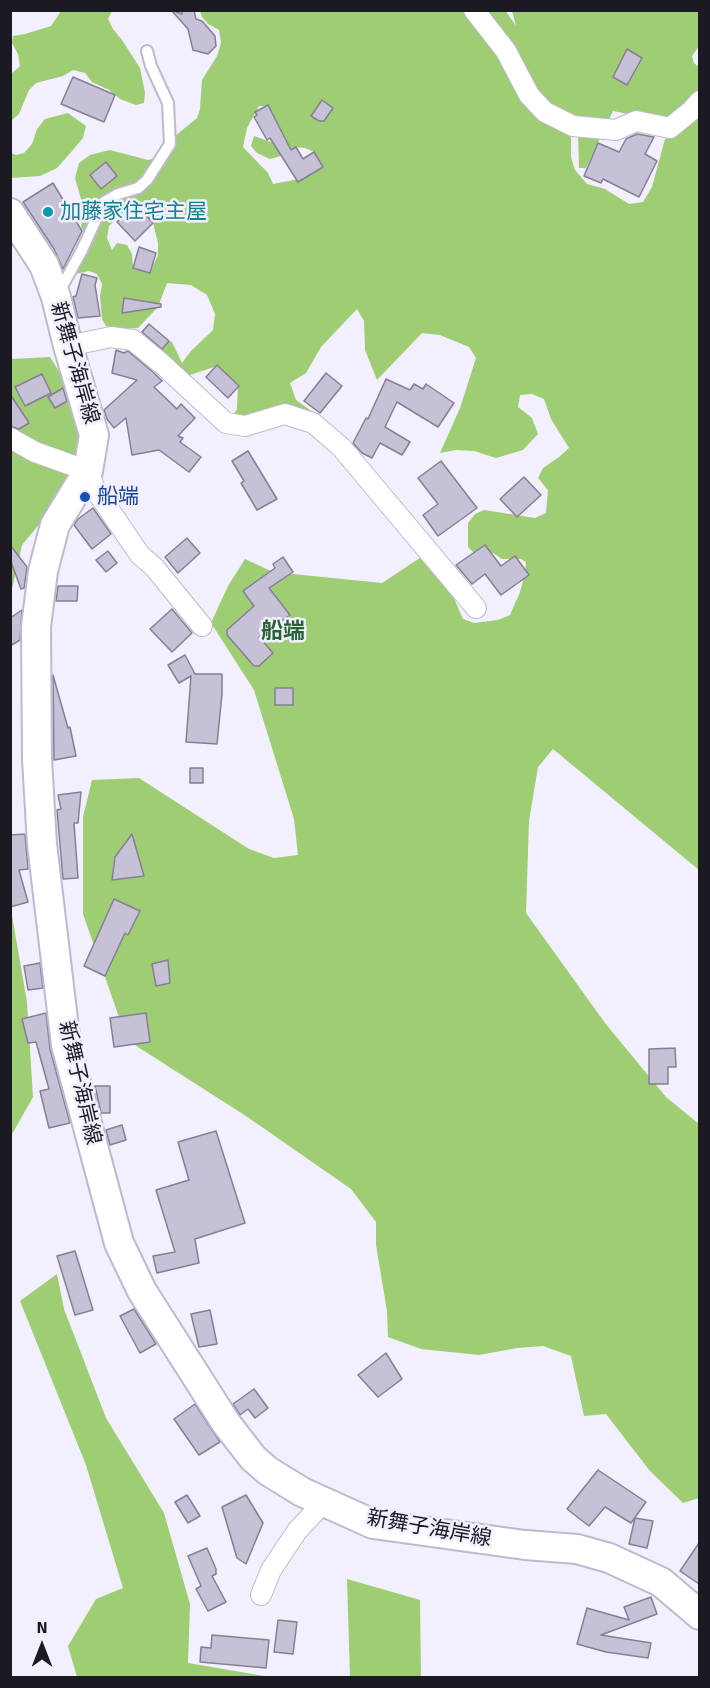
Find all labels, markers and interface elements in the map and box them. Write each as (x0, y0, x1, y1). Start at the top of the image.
place label: 加藤家住宅主屋 (60, 199, 207, 225)
marker: 加藤家住宅主屋 (41, 205, 55, 219)
street label: 新舞子海岸線 (45, 299, 103, 427)
place label: 船端 (97, 484, 139, 510)
marker: 船端 (78, 490, 92, 504)
district label: 船端 (261, 619, 305, 645)
street label: 新舞子海岸線 (53, 1019, 105, 1147)
street label: 新舞子海岸線 (365, 1506, 493, 1552)
north arrow (12, 1616, 72, 1676)
text: N (36, 1618, 48, 1638)

